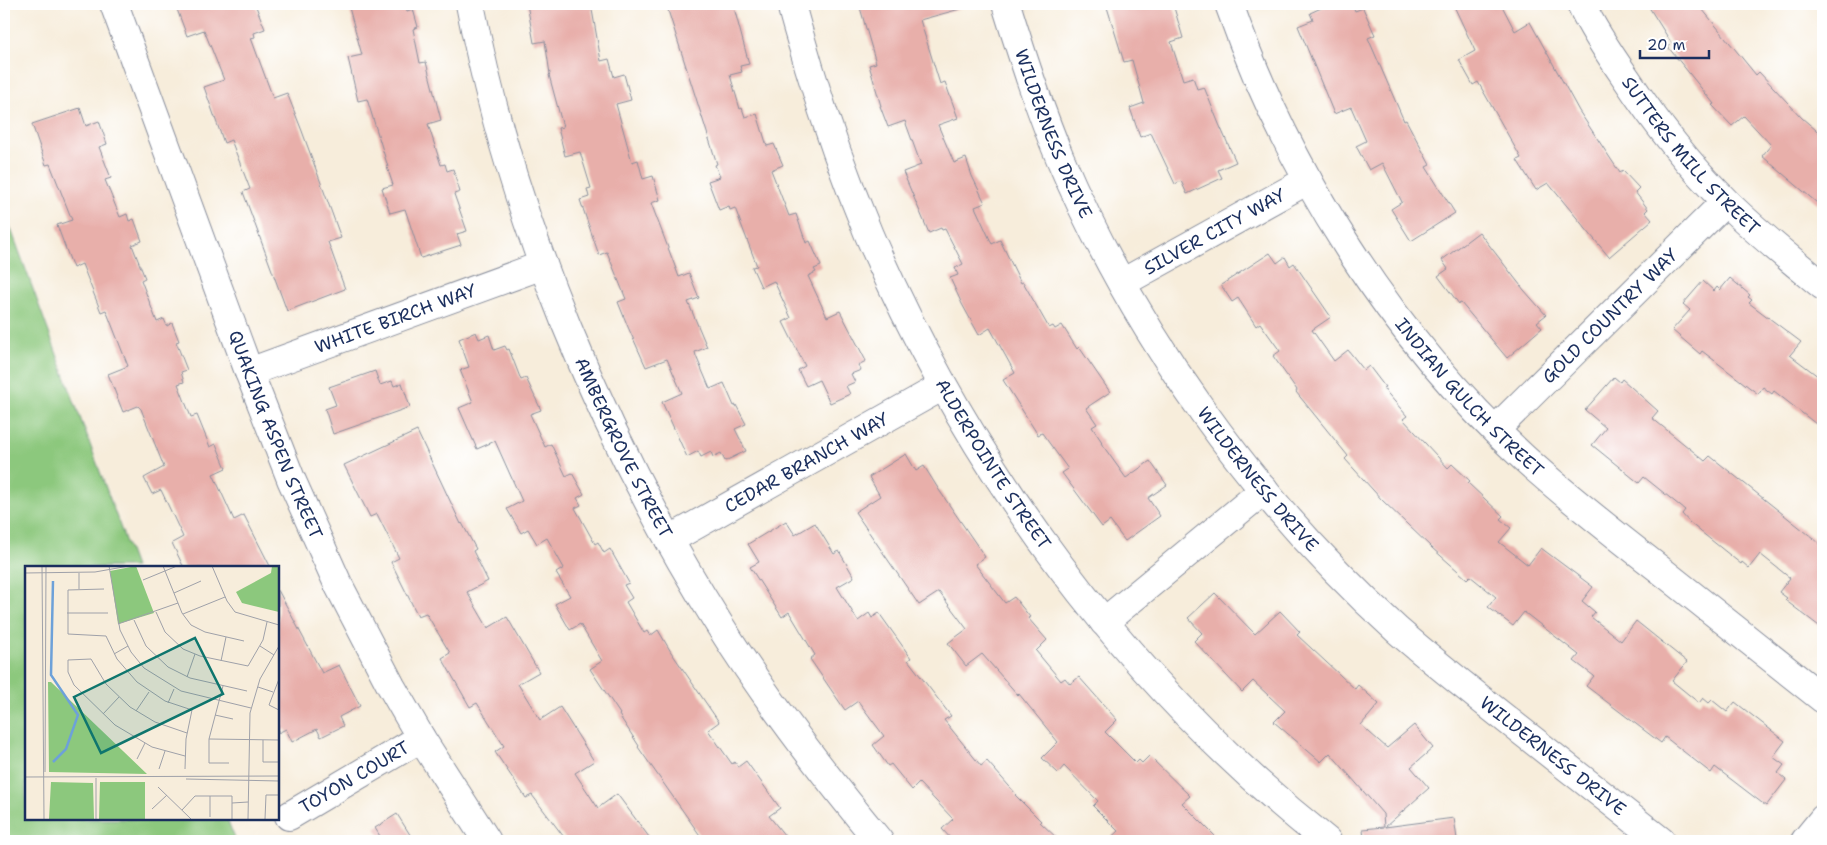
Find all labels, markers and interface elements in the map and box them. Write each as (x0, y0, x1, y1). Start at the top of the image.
scale bar (1640, 28, 1708, 60)
text: 20 m (1647, 35, 1686, 55)
street label: WILDERNESS DRIVE (1009, 46, 1098, 222)
street label: SUTTERS MILL STREET (1616, 72, 1765, 240)
street label: SILVER CITY WAY (1140, 183, 1290, 281)
street label: GOLD COUNTRY WAY (1537, 243, 1683, 389)
street label: WHITE BIRCH WAY (311, 278, 480, 359)
street label: INDIAN GULCH STREET (1390, 313, 1549, 482)
street label: QUAKING ASPEN STREET (223, 327, 328, 543)
street label: AMBERGROVE STREET (569, 354, 678, 542)
street label: ALDERPOINTE STREET (930, 374, 1056, 554)
street label: WILDERNESS DRIVE (1192, 402, 1324, 557)
street label: CEDAR BRANCH WAY (720, 407, 893, 518)
inset map (25, 566, 279, 820)
street label: WILDERNESS DRIVE (1475, 691, 1631, 821)
street label: TOYON COURT (295, 735, 414, 819)

